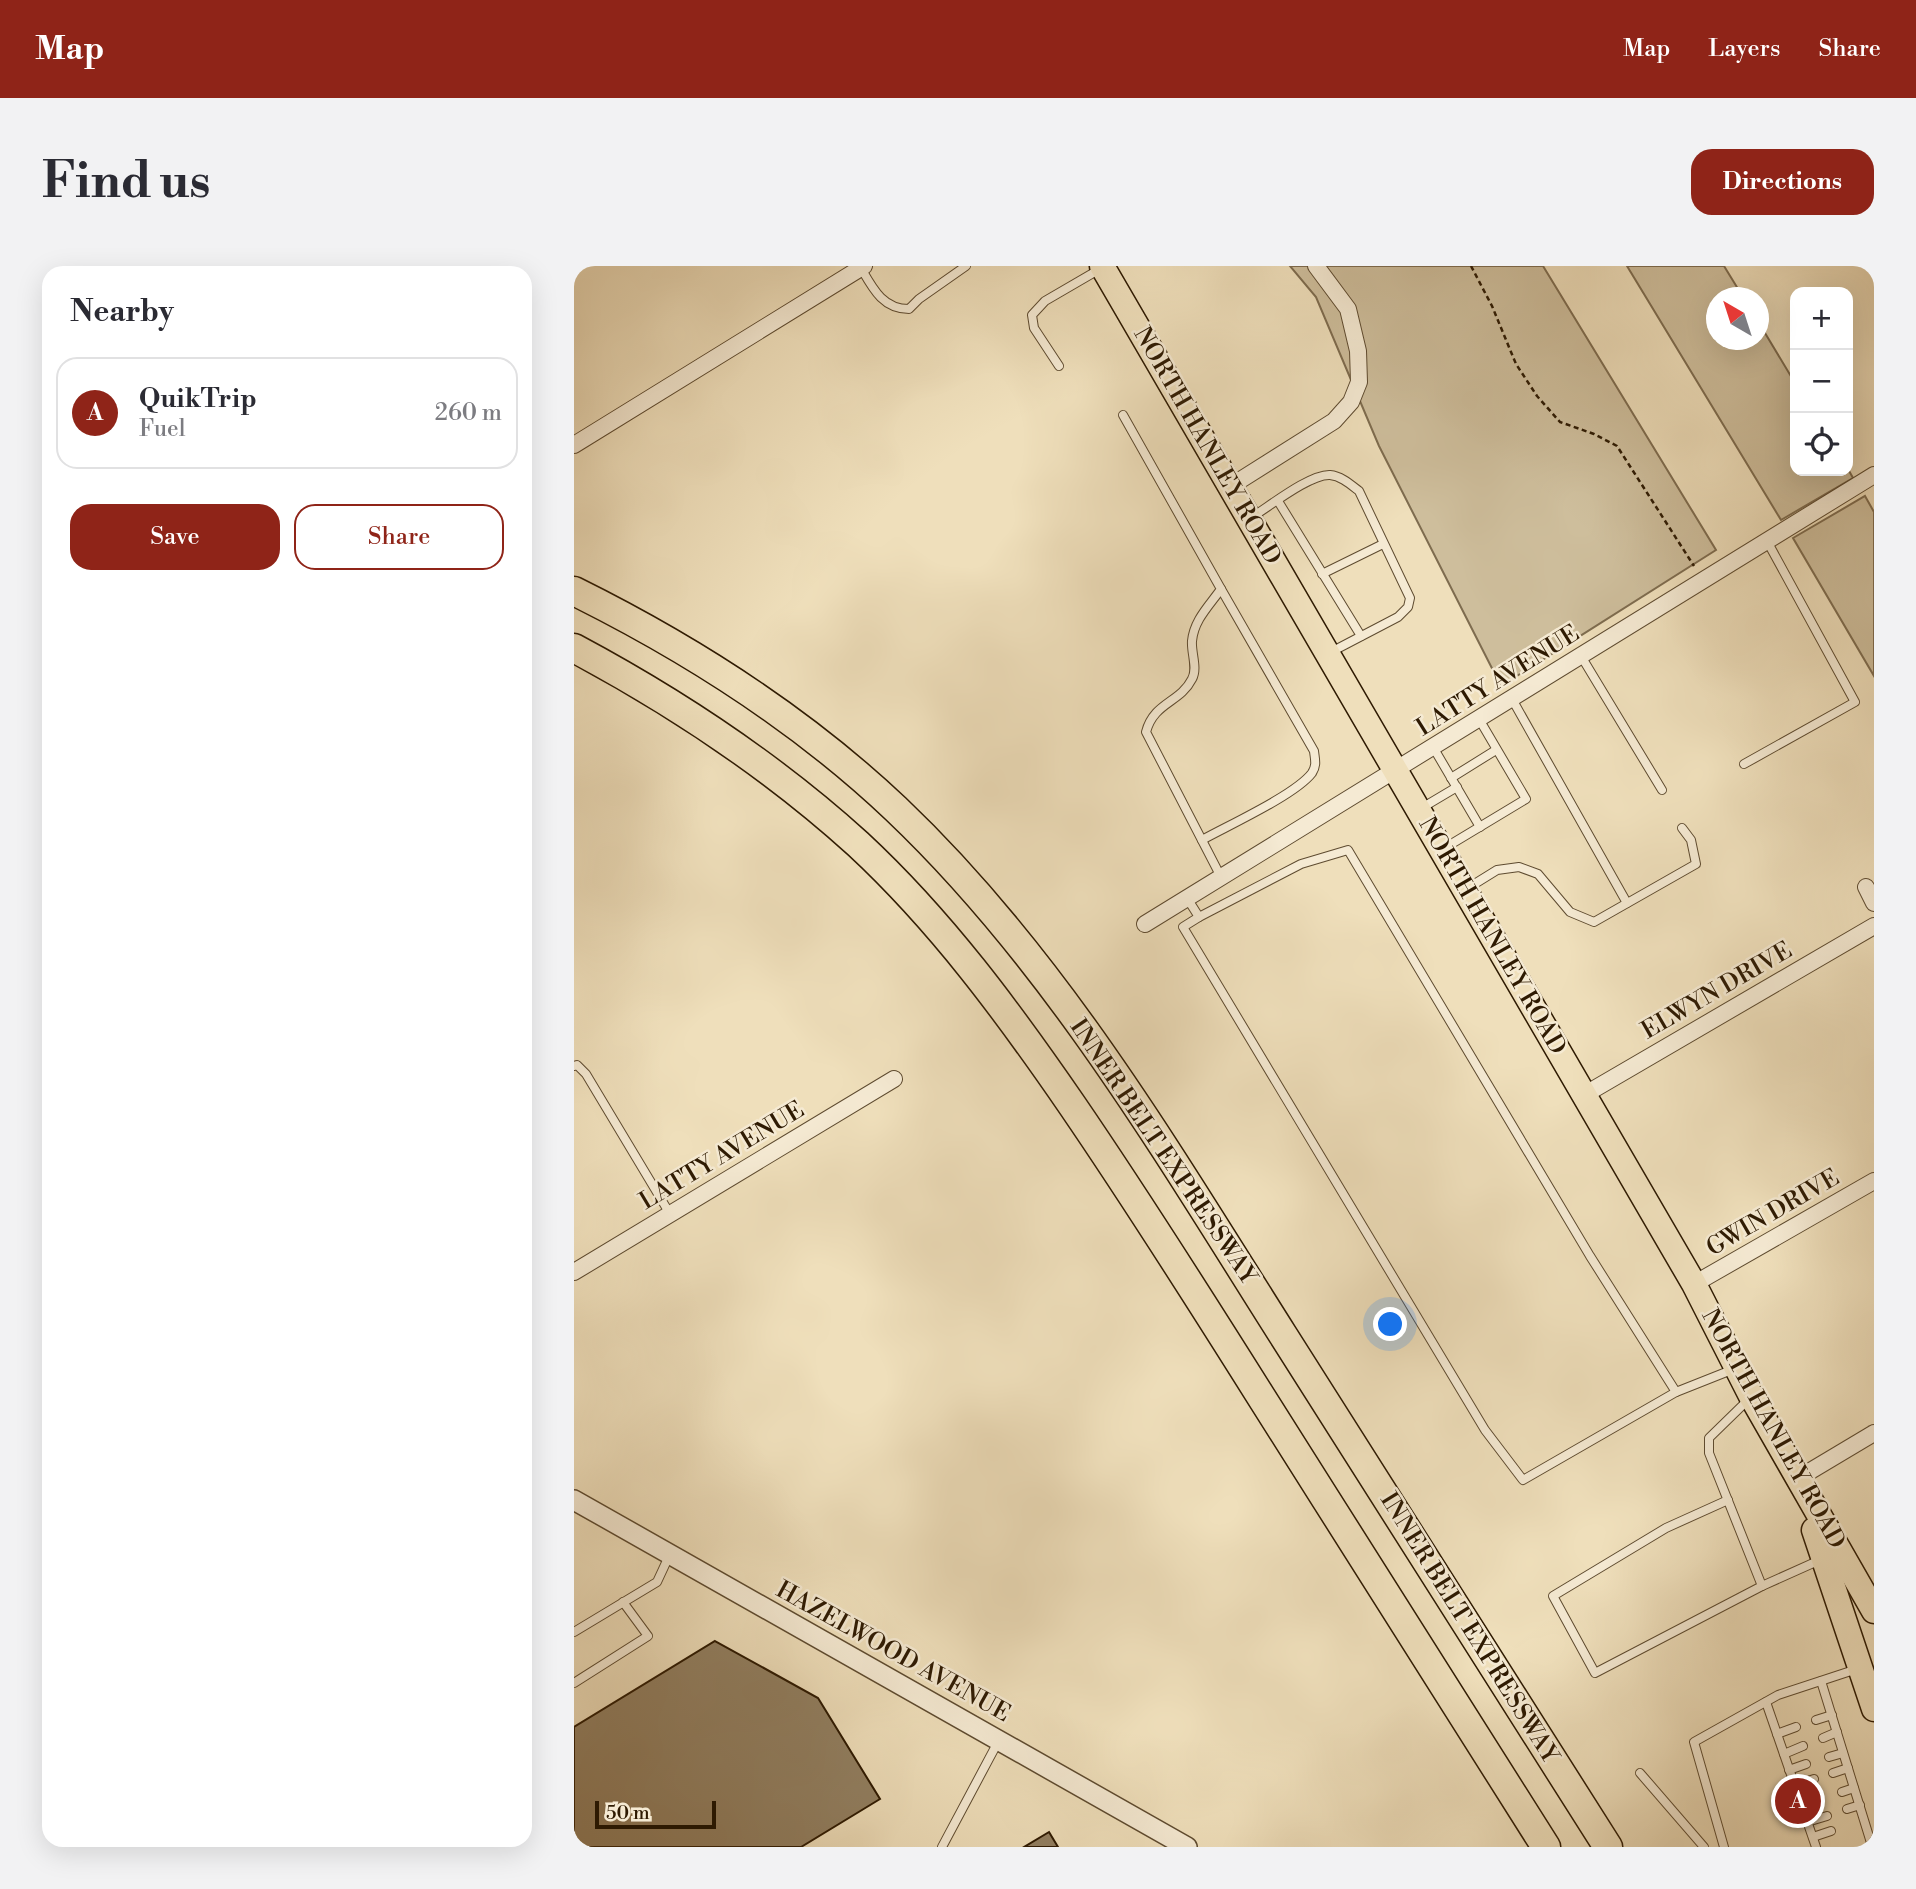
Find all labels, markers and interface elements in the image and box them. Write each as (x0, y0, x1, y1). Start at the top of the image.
text: Map (35, 29, 104, 70)
text: Map (1623, 34, 1670, 64)
text: Layers (1708, 34, 1780, 64)
text: Share (1818, 34, 1881, 64)
button: Directions (1691, 149, 1874, 215)
text: Find us (42, 152, 211, 213)
north arrow (1706, 287, 1769, 350)
map controls (1790, 287, 1853, 476)
button: + (1790, 287, 1853, 350)
text: Nearby (70, 293, 174, 331)
street label: NORTH HANLEY ROAD (1127, 322, 1287, 570)
button: − (1790, 350, 1853, 413)
text: QuikTrip (139, 383, 257, 415)
text: A (87, 399, 103, 427)
text: 260 m (435, 399, 502, 427)
button: locate (1790, 413, 1853, 476)
text: Fuel (139, 415, 185, 443)
button: Save (70, 504, 280, 570)
button: Share (294, 504, 504, 570)
street label: LATTY AVENUE (1411, 619, 1585, 743)
street label: NORTH HANLEY ROAD (1412, 812, 1572, 1060)
street label: ELWYN DRIVE (1636, 936, 1798, 1046)
street label: INNER BELT EXPRESSWAY (1063, 1014, 1264, 1291)
street label: LATTY AVENUE (634, 1095, 810, 1217)
street label: GWIN DRIVE (1701, 1163, 1845, 1263)
street label: NORTH HANLEY ROAD (1695, 1304, 1851, 1554)
your location (1373, 1307, 1407, 1341)
street label: INNER BELT EXPRESSWAY (1373, 1487, 1566, 1770)
street label: HAZELWOOD AVENUE (771, 1575, 1015, 1729)
pin: A (1775, 1775, 1821, 1827)
scale bar (595, 1798, 716, 1830)
text: 50 m (606, 1801, 650, 1825)

